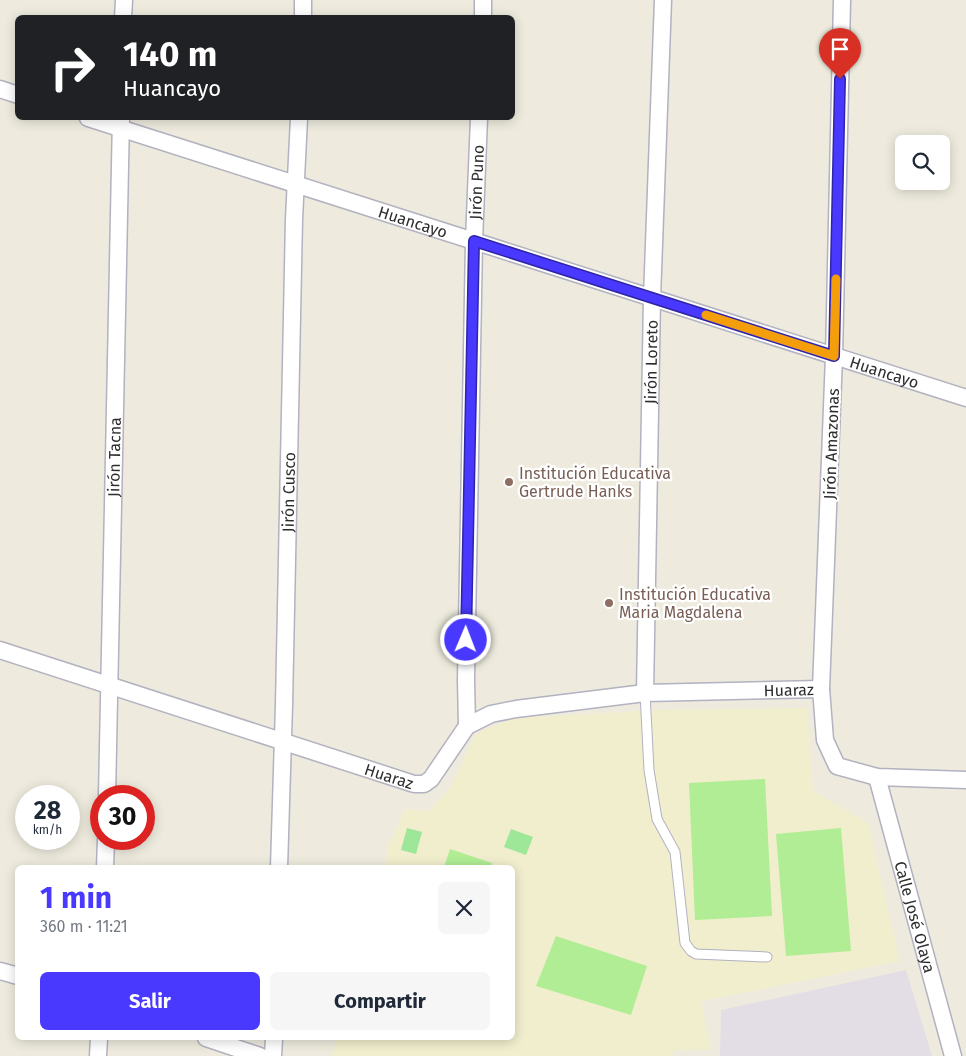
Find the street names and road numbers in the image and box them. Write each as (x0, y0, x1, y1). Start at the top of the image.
street label: Jirón Puno (466, 144, 488, 220)
street label: Huancayo (376, 202, 450, 242)
street label: Jirón Loreto (641, 320, 662, 404)
street label: Huancayo (847, 353, 921, 392)
street label: Jirón Amazonas (820, 388, 843, 500)
street label: Jirón Tacna (104, 417, 125, 497)
street label: Jirón Cusco (279, 452, 299, 532)
street label: Huaraz (763, 680, 814, 700)
street label: Huaraz (362, 760, 416, 793)
street label: Calle José Olaya (890, 859, 939, 975)

